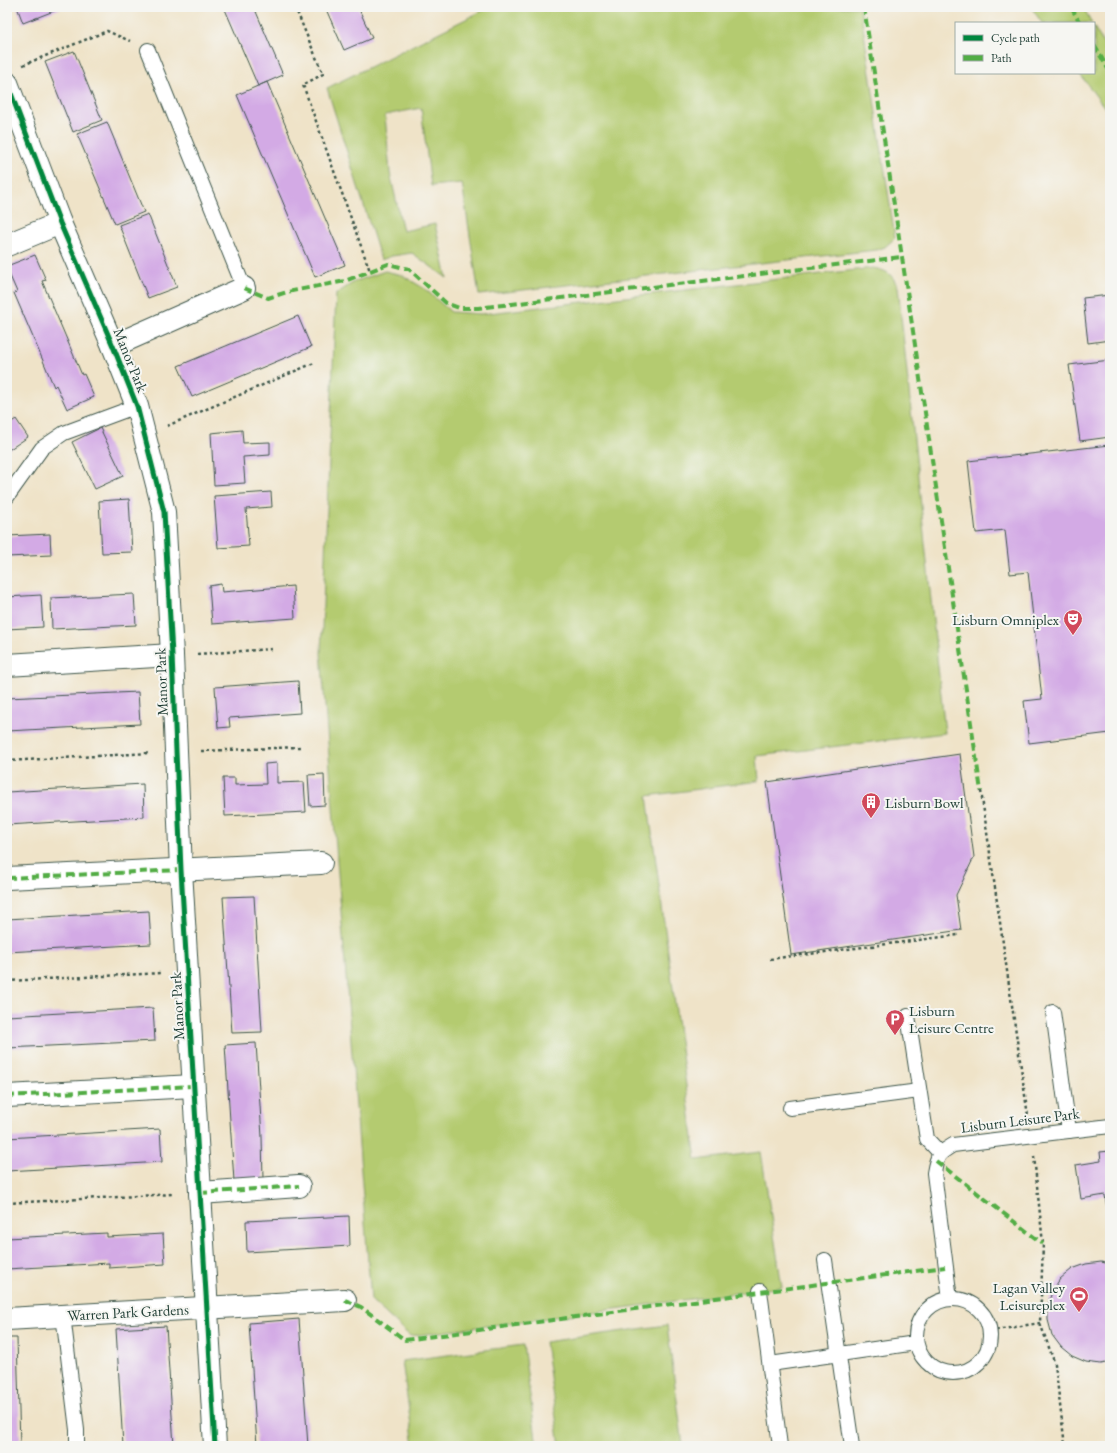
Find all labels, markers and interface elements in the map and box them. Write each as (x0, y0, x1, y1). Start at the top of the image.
legend (955, 22, 1095, 74)
text: Cycle path (991, 30, 1040, 46)
text: Path (991, 50, 1012, 66)
street label: Manor Park (109, 325, 153, 396)
theatre icon: Lisburn Omniplex (1062, 608, 1084, 636)
place label: Lisburn Omniplex (952, 610, 1060, 629)
street label: Manor Park (150, 647, 172, 716)
building icon: Lisburn Bowl (860, 791, 882, 819)
place label: Lisburn Bowl (885, 793, 964, 812)
street label: Manor Park (166, 971, 188, 1041)
place label: Lisburn Leisure Centre (909, 1001, 994, 1037)
parking icon: Lisburn Leisure Centre (884, 1008, 906, 1036)
street label: Lisburn Leisure Park (960, 1103, 1081, 1137)
place label: Lagan Valley Leisureplex (993, 1278, 1066, 1314)
sports icon: Lagan Valley Leisureplex (1068, 1285, 1090, 1313)
street label: Warren Park Gardens (67, 1299, 189, 1325)

